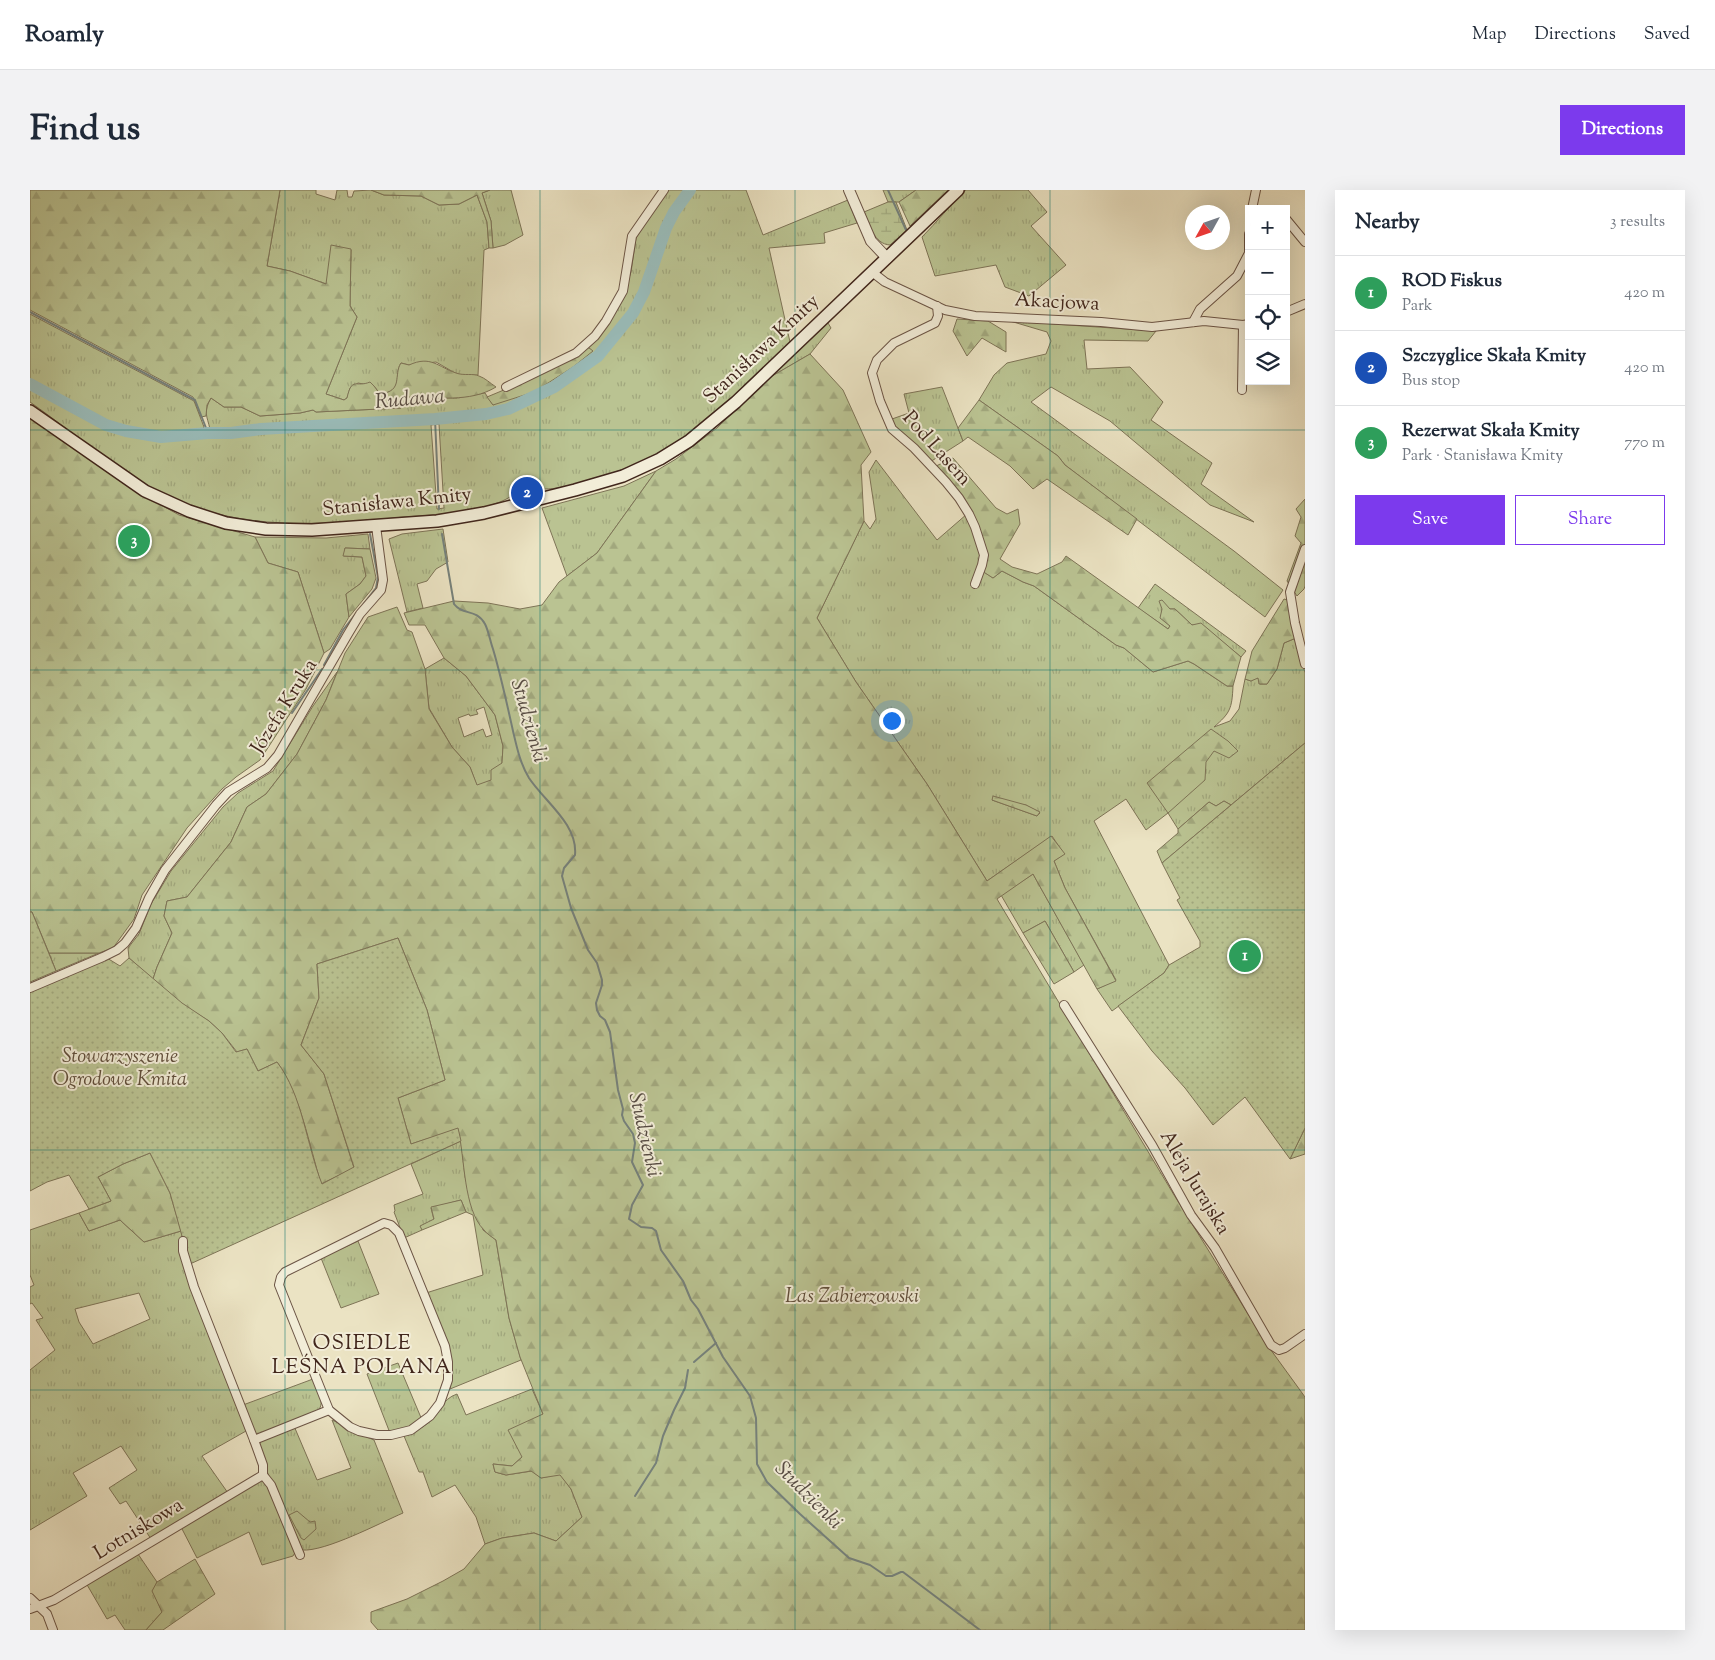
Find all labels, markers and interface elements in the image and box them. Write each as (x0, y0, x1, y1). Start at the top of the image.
text: Roamly (25, 18, 104, 52)
text: Map (1472, 22, 1507, 48)
text: Directions (1535, 22, 1616, 48)
text: Saved (1644, 22, 1690, 48)
text: Find us (30, 105, 140, 156)
button: Directions (1560, 105, 1685, 155)
north arrow (1185, 205, 1230, 250)
map controls (1245, 205, 1290, 385)
button: + (1245, 205, 1290, 250)
text: Nearby (1355, 208, 1420, 238)
text: 3 results (1610, 211, 1665, 234)
button: − (1245, 250, 1290, 295)
text: ROD Fiskus (1402, 268, 1502, 295)
text: 1 (1368, 282, 1374, 305)
text: 420 m (1624, 282, 1665, 305)
street label: Akacjowa (1014, 286, 1100, 320)
street label: Stanisława Kmity (697, 288, 827, 412)
button: locate (1245, 295, 1290, 340)
text: Park (1402, 295, 1433, 318)
button: layers (1245, 340, 1290, 385)
text: Szczyglice Skała Kmity (1402, 343, 1586, 370)
text: 2 (1367, 357, 1375, 380)
text: 420 m (1624, 357, 1665, 380)
text: Bus stop (1402, 370, 1460, 393)
water label: Rudawa (374, 382, 446, 418)
street label: Pod Lasem (894, 405, 978, 493)
text: Rezerwat Skała Kmity (1402, 418, 1580, 445)
text: 3 (1368, 432, 1374, 455)
text: 770 m (1624, 432, 1665, 455)
text: Park · Stanisława Kmity (1402, 445, 1563, 468)
pin: 2 (511, 474, 543, 512)
street label: Stanisława Kmity (321, 481, 473, 525)
button: Save (1355, 495, 1505, 545)
button: Share (1515, 495, 1665, 545)
pin: 3 (118, 522, 150, 560)
street label: Józefa Kruka (244, 654, 326, 761)
water label: Studzienki (502, 676, 554, 766)
your location (879, 708, 905, 734)
pin: 1 (1229, 937, 1261, 975)
park label: Stowarzyszenie Ogrodowe Kmita (53, 1043, 187, 1095)
water label: Studzienki (620, 1090, 668, 1180)
street label: Aleja Jurajska (1151, 1125, 1237, 1241)
park label: Las Zabierzowski (785, 1283, 919, 1312)
district label: OSIEDLE LEŚNA POLANA (272, 1329, 452, 1383)
water label: Studzienki (767, 1455, 849, 1537)
street label: Lotniskowa (89, 1492, 189, 1568)

